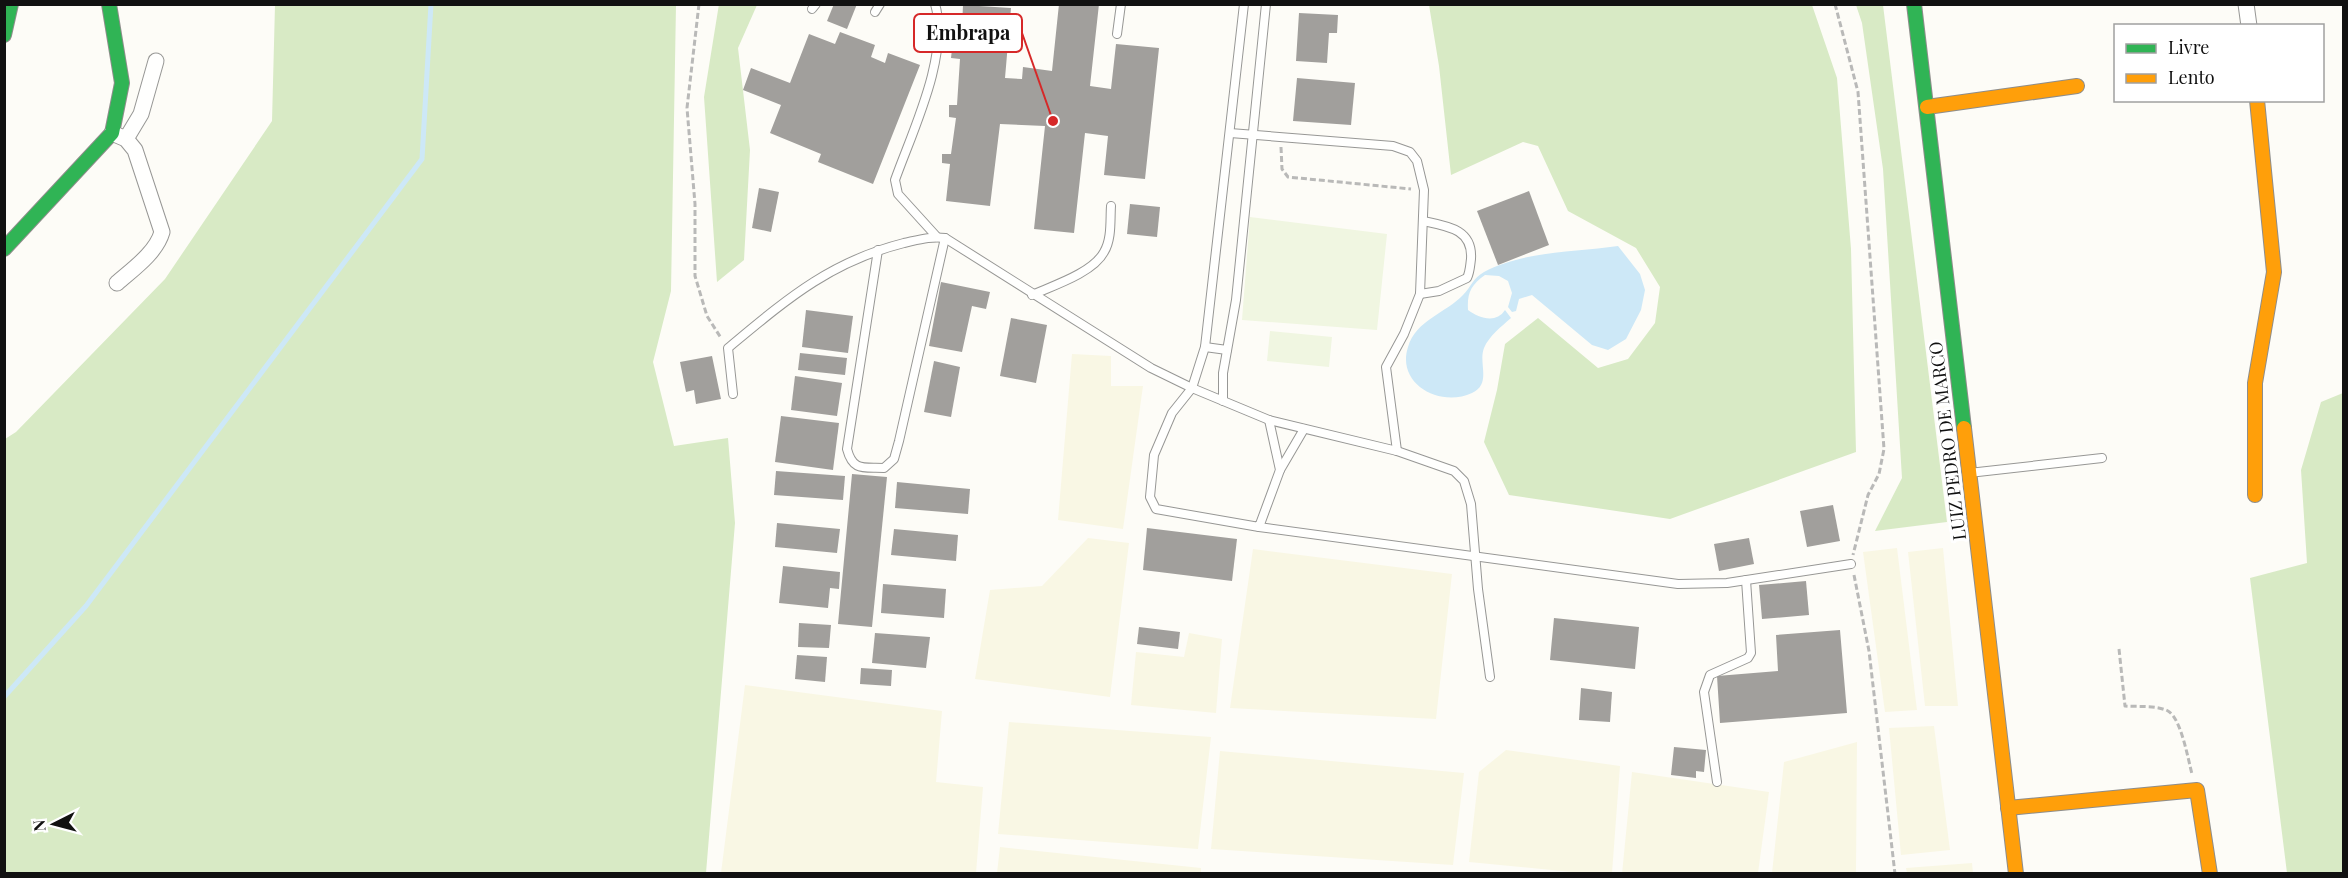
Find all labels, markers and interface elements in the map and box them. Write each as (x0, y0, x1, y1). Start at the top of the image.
callout: Embrapa (914, 14, 1022, 52)
text: Embrapa (926, 18, 1011, 45)
legend (2114, 24, 2324, 102)
text: Livre (2168, 35, 2209, 59)
text: Lento (2168, 65, 2215, 89)
street label: LUIZ PEDRO DE MARCO (1923, 340, 1971, 542)
north arrow (24, 794, 84, 854)
text: N (27, 818, 50, 832)

